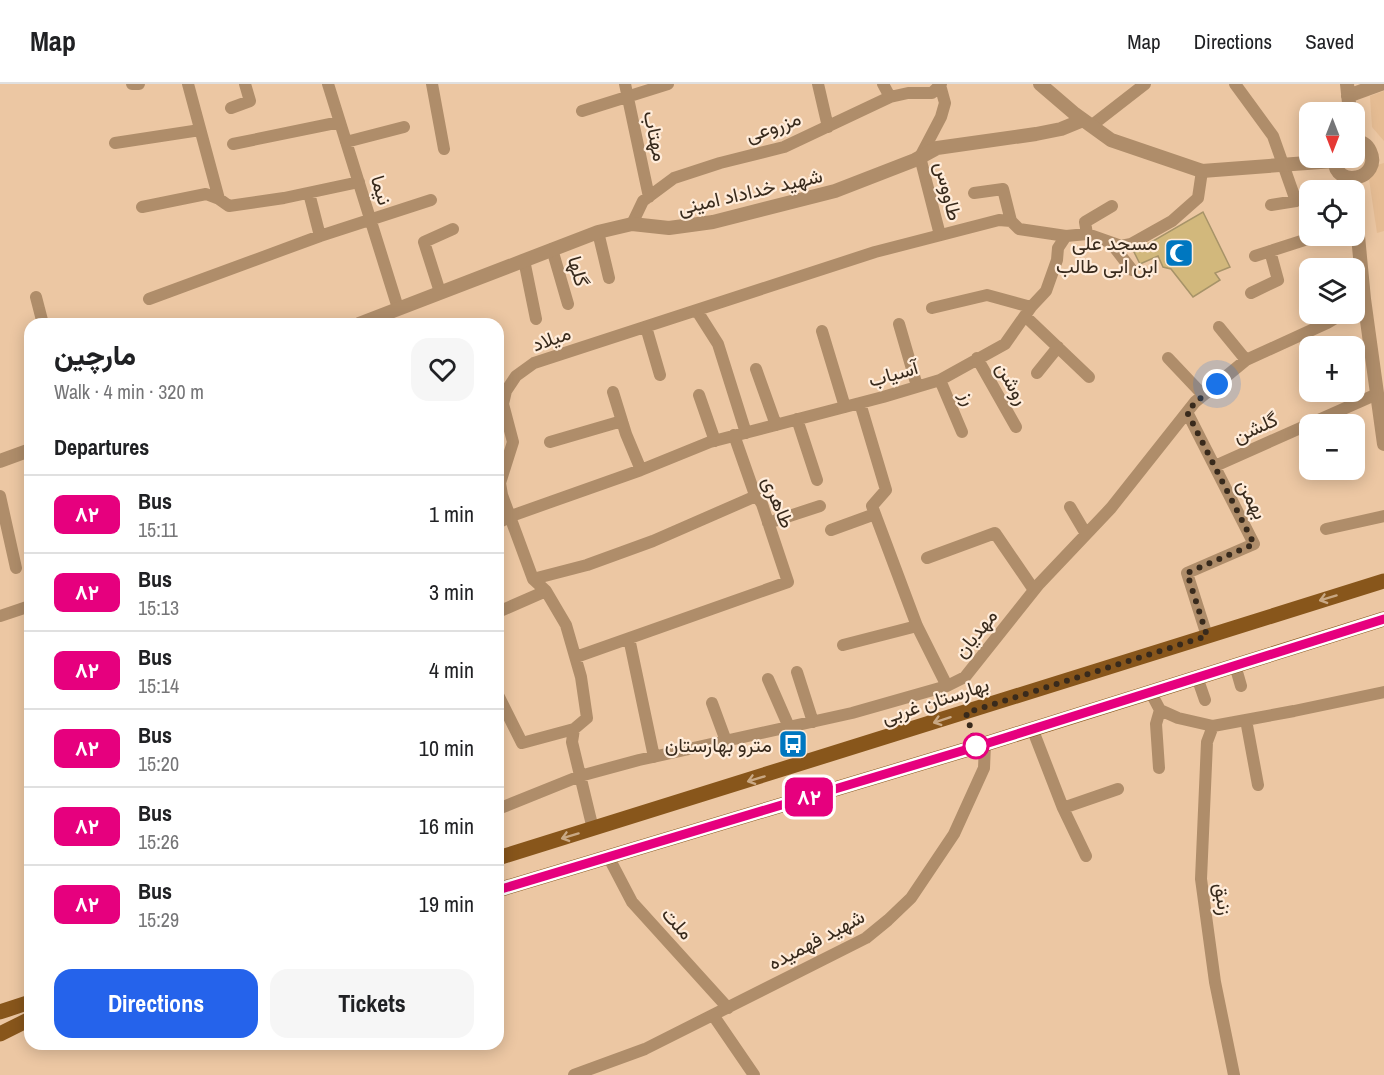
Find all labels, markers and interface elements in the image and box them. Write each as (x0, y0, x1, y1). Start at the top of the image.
text: Map (30, 22, 76, 60)
text: Map (1127, 27, 1161, 56)
text: Directions (1194, 27, 1272, 56)
text: Saved (1305, 27, 1354, 56)
north arrow (1299, 102, 1365, 168)
map controls (1299, 102, 1365, 480)
street label: مزروعی (742, 104, 804, 148)
street label: مهتاب (637, 108, 675, 164)
street label: طاووس (929, 159, 969, 223)
street label: شهید خداداد امینی (675, 161, 825, 221)
street label: نیما (365, 172, 399, 208)
button: locate (1299, 180, 1365, 246)
place label: مسجد علی ابن ابی طالب (1056, 229, 1158, 279)
mosque icon: مسجد علی ابن ابی طالب (1163, 237, 1195, 269)
street label: گلها (562, 253, 596, 289)
button: layers (1299, 258, 1365, 324)
street label: میلاد (528, 319, 574, 357)
text: مارچین (54, 336, 136, 374)
button: + (1299, 336, 1365, 402)
button: heart (411, 338, 474, 401)
street label: آسیاب (865, 353, 922, 393)
street label: روشن (990, 356, 1036, 410)
your location (1202, 369, 1232, 399)
text: Walk · 4 min · 320 m (54, 378, 204, 405)
street label: رز (954, 386, 984, 409)
street label: گلشن (1228, 405, 1282, 449)
button: − (1299, 414, 1365, 480)
text: Departures (54, 432, 149, 462)
street label: طاهری (756, 472, 802, 532)
street label: بهمن (1231, 474, 1275, 524)
text: Bus (138, 486, 172, 516)
text: 1 min (429, 499, 474, 529)
text: ۸۲ (75, 500, 99, 529)
text: 15:11 (138, 516, 178, 543)
text: Bus (138, 564, 172, 594)
text: 3 min (429, 577, 474, 607)
text: ۸۲ (75, 578, 99, 607)
one-way arrow (1319, 593, 1338, 604)
text: 15:13 (138, 594, 179, 621)
street label: مهدیان (947, 603, 1003, 663)
text: Bus (138, 642, 172, 672)
text: 4 min (429, 655, 474, 685)
text: ۸۲ (75, 656, 99, 685)
street label: بهارستان غربی (878, 670, 992, 730)
text: 15:14 (138, 672, 179, 699)
one-way arrow (933, 715, 952, 726)
text: Bus (138, 720, 172, 750)
bus stop icon: مترو بهارستان (777, 728, 809, 760)
place label: مترو بهارستان (665, 731, 772, 758)
text: 10 min (419, 733, 474, 763)
unlabelled marker (963, 733, 989, 759)
text: ۸۲ (75, 734, 99, 763)
text: 15:20 (138, 750, 179, 777)
one-way arrow (747, 774, 766, 785)
line badge: ۸۲ (782, 778, 836, 816)
text: ۸۲ (797, 783, 821, 812)
text: Bus (138, 798, 172, 828)
text: 16 min (419, 811, 474, 841)
text: ۸۲ (75, 812, 99, 841)
text: 15:26 (138, 828, 179, 855)
one-way arrow (560, 831, 579, 842)
text: Bus (138, 876, 172, 906)
street label: زنبق (1209, 881, 1239, 917)
text: 19 min (419, 889, 474, 919)
text: ۸۲ (75, 890, 99, 919)
street label: ملت (656, 901, 700, 945)
street label: شهید فهمیده (763, 902, 869, 976)
text: 15:29 (138, 906, 179, 933)
button: Directions (54, 969, 258, 1038)
button: Tickets (270, 969, 474, 1038)

